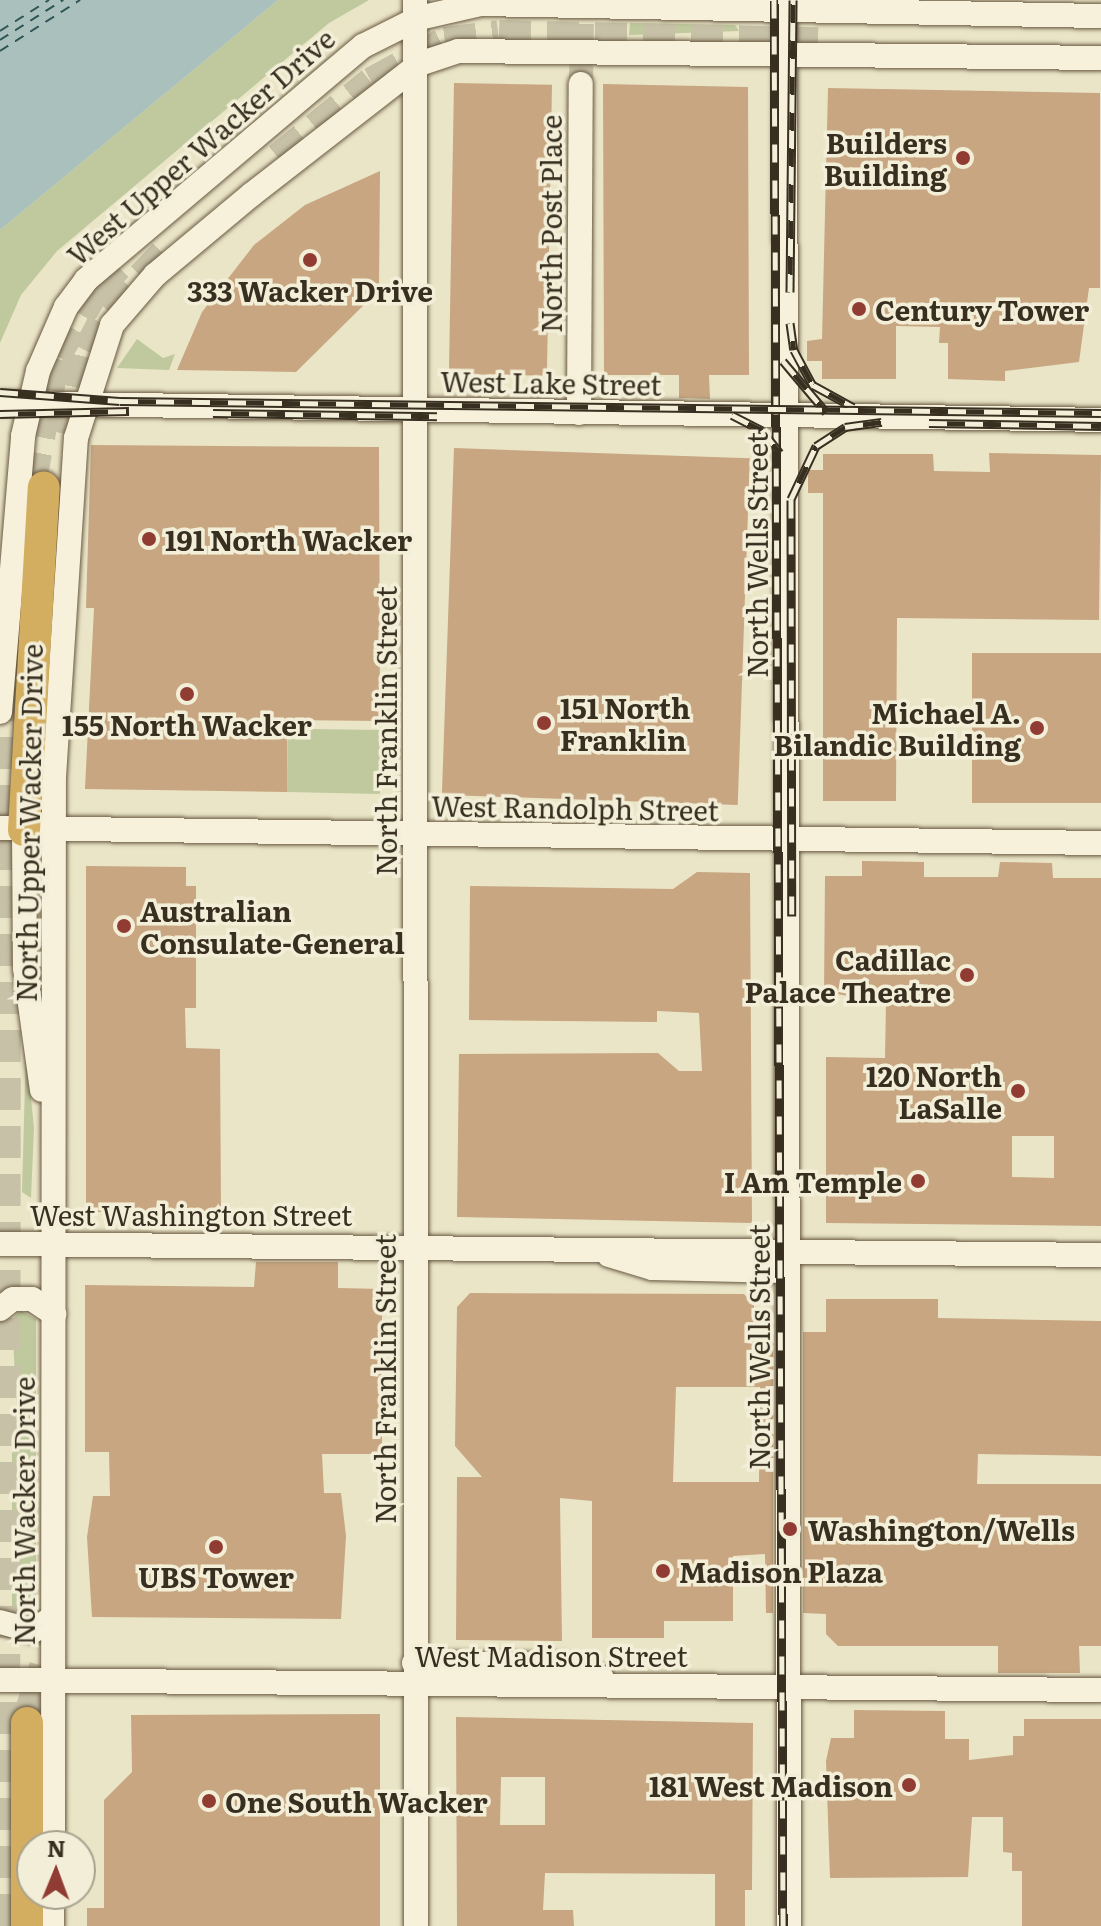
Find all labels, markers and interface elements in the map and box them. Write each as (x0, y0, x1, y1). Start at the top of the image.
street label: West Upper Wacker Drive (59, 21, 341, 271)
street label: North Post Place (533, 115, 567, 333)
place label: Builders Building (824, 125, 947, 191)
marker: Builders Building (954, 149, 972, 167)
marker: 333 Wacker Drive (301, 251, 319, 269)
place label: 333 Wacker Drive (187, 273, 433, 307)
place label: Century Tower (875, 292, 1089, 326)
marker: Century Tower (850, 300, 868, 318)
street label: West Lake Street (440, 363, 662, 401)
street label: North Wells Street (739, 432, 773, 678)
place label: 191 North Wacker (165, 522, 412, 556)
marker: 191 North Wacker (140, 530, 158, 548)
street label: North Franklin Street (368, 586, 402, 876)
street label: North Upper Wacker Drive (8, 643, 48, 1003)
marker: 155 North Wacker (178, 685, 196, 703)
place label: 151 North Franklin (560, 690, 690, 756)
place label: Michael A. Bilandic Building (774, 695, 1021, 761)
place label: 155 North Wacker (62, 707, 312, 741)
marker: 151 North Franklin (535, 714, 553, 732)
marker: Michael A. Bilandic Building (1028, 719, 1046, 737)
street label: West Randolph Street (431, 788, 719, 826)
place label: Australian Consulate-General (140, 893, 405, 959)
marker: Australian Consulate-General (115, 917, 133, 935)
place label: Cadillac Palace Theatre (744, 942, 951, 1008)
marker: Cadillac Palace Theatre (958, 966, 976, 984)
place label: 120 North LaSalle (866, 1058, 1002, 1124)
marker: 120 North LaSalle (1009, 1082, 1027, 1100)
place label: I Am Temple (724, 1164, 902, 1198)
marker: I Am Temple (909, 1172, 927, 1190)
street label: West Washington Street (30, 1197, 352, 1231)
street label: North Wells Street (741, 1224, 775, 1470)
street label: North Franklin Street (367, 1234, 401, 1524)
street label: North Wacker Drive (6, 1376, 40, 1646)
place label: Washington/Wells (808, 1512, 1075, 1546)
marker: Washington/Wells (779, 1518, 801, 1540)
marker: UBS Tower (207, 1538, 225, 1556)
place label: Madison Plaza (679, 1554, 883, 1588)
place label: UBS Tower (138, 1559, 294, 1593)
marker: Madison Plaza (654, 1562, 672, 1580)
street label: West Madison Street (414, 1638, 688, 1672)
place label: 181 West Madison (649, 1768, 893, 1802)
marker: 181 West Madison (900, 1776, 918, 1794)
place label: One South Wacker (225, 1784, 488, 1818)
marker: One South Wacker (200, 1792, 218, 1810)
north arrow (16, 1830, 96, 1910)
text: N (47, 1831, 66, 1864)

